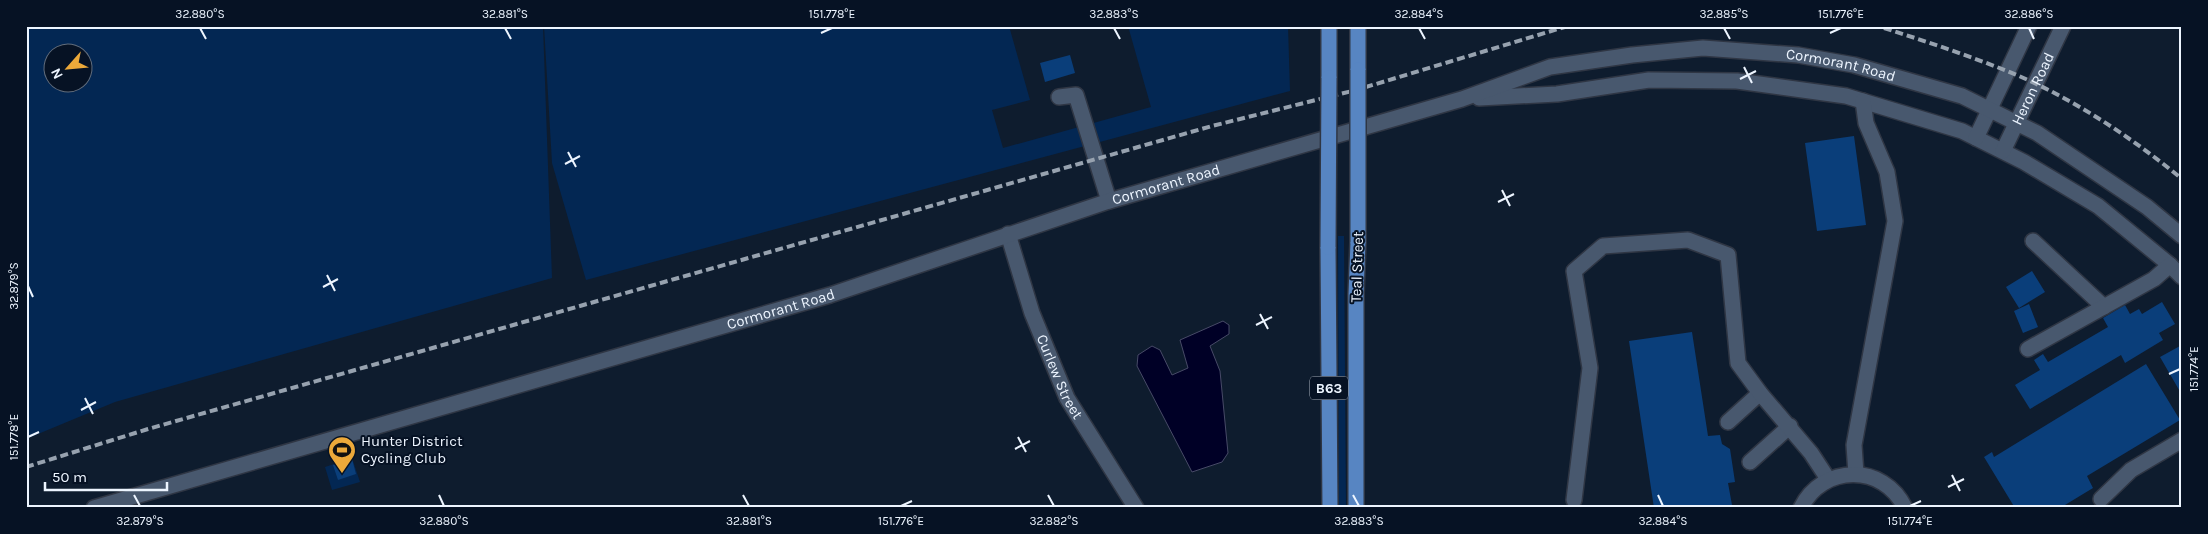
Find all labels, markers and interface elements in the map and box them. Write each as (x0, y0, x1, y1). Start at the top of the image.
text: 32.880°S (175, 7, 225, 21)
text: 32.881°S (482, 7, 528, 21)
text: 151.778°E (809, 7, 855, 21)
text: 32.883°S (1089, 7, 1139, 21)
text: 32.884°S (1395, 7, 1443, 21)
text: 32.885°S (1699, 7, 1749, 21)
text: 151.776°E (1818, 7, 1864, 21)
text: 32.886°S (2004, 7, 2054, 21)
north arrow (42, 42, 92, 92)
street label: Cormorant Road (1785, 45, 1898, 85)
street label: Heron Road (2008, 49, 2058, 128)
text: N (47, 65, 67, 82)
street label: Cormorant Road (1110, 160, 1222, 209)
street label: Teal Street (1347, 231, 1367, 303)
text: 32.879°S (7, 262, 21, 310)
street label: Cormorant Road (725, 285, 837, 333)
street label: Curlew Street (1033, 332, 1087, 423)
text: 151.774°E (2187, 346, 2201, 392)
road number: B63 (1310, 376, 1348, 399)
text: 151.778°E (7, 414, 21, 460)
place label: Hunter District Cycling Club (361, 432, 463, 467)
sports icon: Hunter District Cycling Club (327, 435, 357, 474)
scale bar (45, 459, 168, 491)
text: 50 m (52, 468, 87, 486)
text: 32.879°S (116, 514, 164, 528)
text: 32.880°S (419, 514, 469, 528)
text: 32.881°S (726, 514, 772, 528)
text: 151.776°E (878, 514, 924, 528)
text: 32.882°S (1029, 514, 1079, 528)
text: 32.883°S (1334, 514, 1384, 528)
text: 32.884°S (1639, 514, 1687, 528)
text: 151.774°E (1887, 514, 1933, 528)

